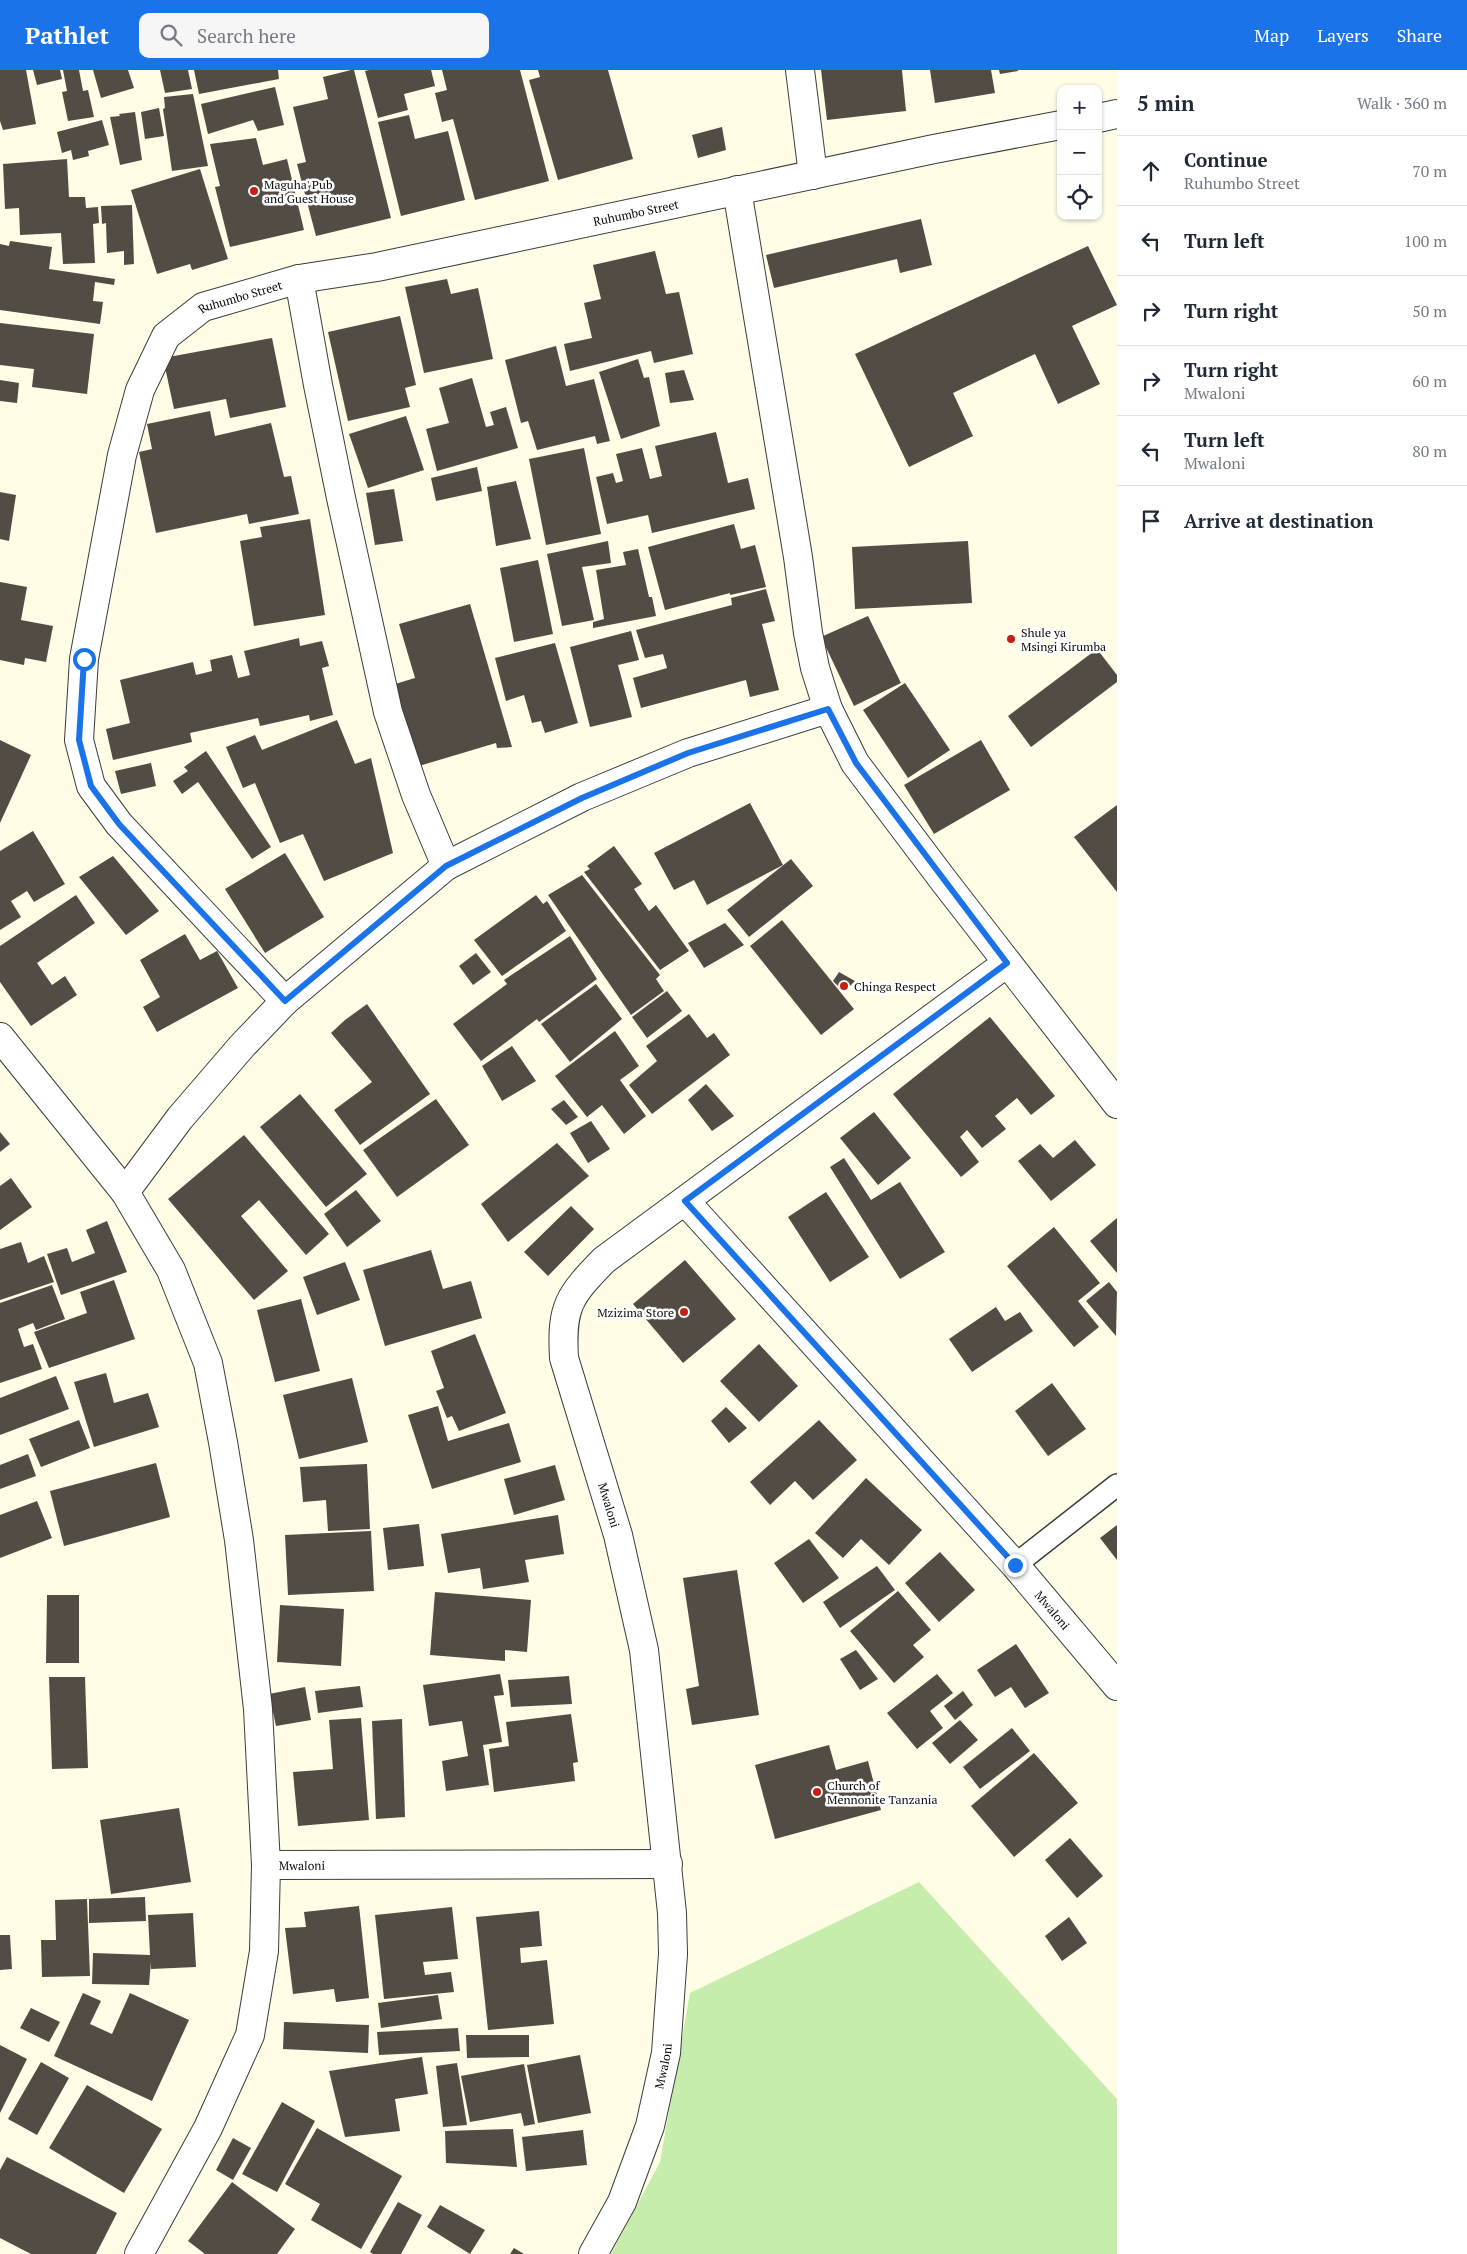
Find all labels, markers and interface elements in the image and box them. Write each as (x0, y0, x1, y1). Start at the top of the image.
search box (139, 13, 489, 58)
text: Pathlet (25, 19, 109, 51)
icon: search (157, 21, 185, 49)
text: Search here (197, 23, 296, 48)
text: Map (1254, 23, 1289, 47)
text: Layers (1317, 23, 1369, 47)
text: Share (1397, 23, 1442, 47)
map controls (1057, 85, 1102, 220)
button: + (1057, 85, 1102, 130)
text: 5 min (1137, 89, 1194, 117)
text: Walk · 360 m (1357, 92, 1447, 114)
button: − (1057, 130, 1102, 175)
text: Continue (1184, 147, 1268, 172)
icon: ahead (1137, 157, 1165, 185)
text: 70 m (1412, 160, 1447, 182)
text: Ruhumbo Street (1184, 172, 1300, 194)
button: locate (1057, 175, 1102, 220)
place label: Maguha' Pub and Guest House (264, 177, 354, 206)
marker: Maguha' Pub and Guest House (248, 185, 260, 197)
street label: Ruhumbo Street (592, 196, 681, 229)
icon: left (1137, 227, 1165, 255)
text: Turn left (1184, 228, 1265, 253)
text: 100 m (1404, 230, 1447, 252)
street label: Ruhumbo Street (194, 277, 284, 316)
icon: right (1137, 297, 1165, 325)
text: Turn right (1184, 298, 1278, 323)
text: 50 m (1412, 300, 1447, 322)
text: Turn right (1184, 357, 1278, 382)
icon: right (1137, 367, 1165, 395)
text: 60 m (1412, 370, 1447, 392)
text: Mwaloni (1184, 382, 1246, 404)
text: Turn left (1184, 427, 1265, 452)
icon: left (1137, 437, 1165, 465)
text: 80 m (1412, 440, 1447, 462)
text: Mwaloni (1184, 452, 1246, 474)
icon: arrive (1137, 507, 1165, 535)
text: Arrive at destination (1184, 508, 1373, 533)
place label: Shule ya Msingi Kirumba (1021, 625, 1106, 654)
marker: Shule ya Msingi Kirumba (1005, 633, 1017, 645)
route start (73, 648, 96, 671)
place label: Chinga Respect (854, 979, 937, 994)
marker: Chinga Respect (838, 980, 850, 992)
place label: Mzizima Store (597, 1305, 674, 1320)
marker: Mzizima Store (678, 1306, 690, 1318)
street label: Mwaloni (595, 1481, 623, 1530)
route end (1004, 1554, 1027, 1577)
street label: Mwaloni (1032, 1587, 1074, 1633)
place label: Church of Mennonite Tanzania (827, 1778, 937, 1807)
marker: Church of Mennonite Tanzania (811, 1786, 823, 1798)
street label: Mwaloni (279, 1857, 326, 1872)
street label: Mwaloni (651, 2042, 674, 2090)

